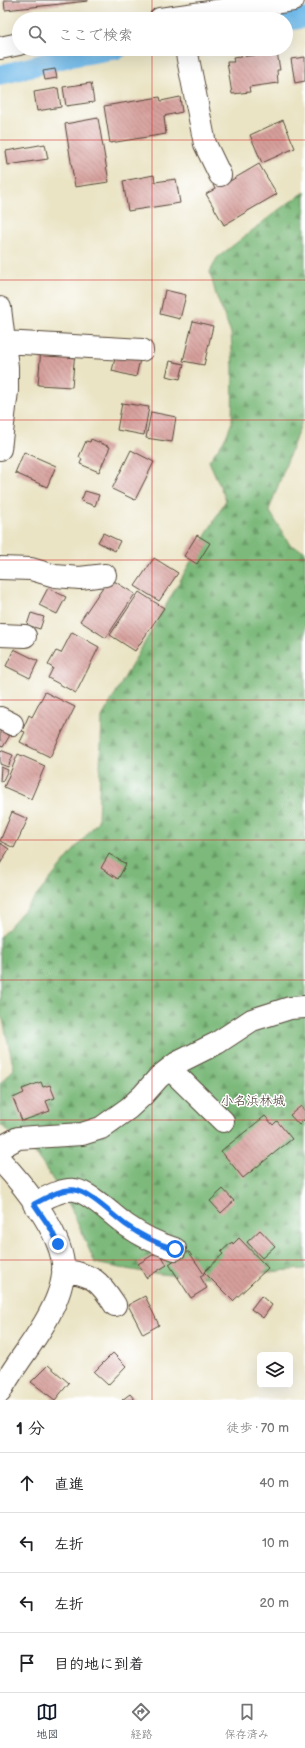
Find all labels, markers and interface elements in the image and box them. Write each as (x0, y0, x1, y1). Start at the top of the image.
search box (12, 12, 293, 56)
icon: search (26, 23, 48, 45)
text: ここで検索 (58, 26, 133, 45)
district label: 小名浜林城 (220, 1093, 286, 1109)
route end (49, 1235, 67, 1253)
route start (166, 1240, 184, 1258)
map controls (257, 1352, 293, 1388)
button: layers (257, 1352, 293, 1388)
text: 1 分 (16, 1419, 45, 1439)
text: 徒歩 · 70 m (227, 1420, 289, 1436)
icon: ahead (16, 1472, 38, 1494)
text: 直進 (54, 1475, 84, 1494)
text: 40 m (259, 1475, 289, 1491)
icon: left (16, 1532, 38, 1554)
text: 左折 (54, 1535, 84, 1554)
text: 10 m (262, 1535, 289, 1551)
icon: left (16, 1592, 38, 1614)
text: 左折 (54, 1595, 84, 1614)
text: 20 m (259, 1595, 289, 1611)
icon: arrive (16, 1652, 38, 1674)
text: 目的地に到着 (54, 1655, 144, 1674)
tab: 地図 (36, 1701, 58, 1741)
tab: 経路 (130, 1701, 152, 1741)
tab: 保存済み (225, 1701, 269, 1741)

